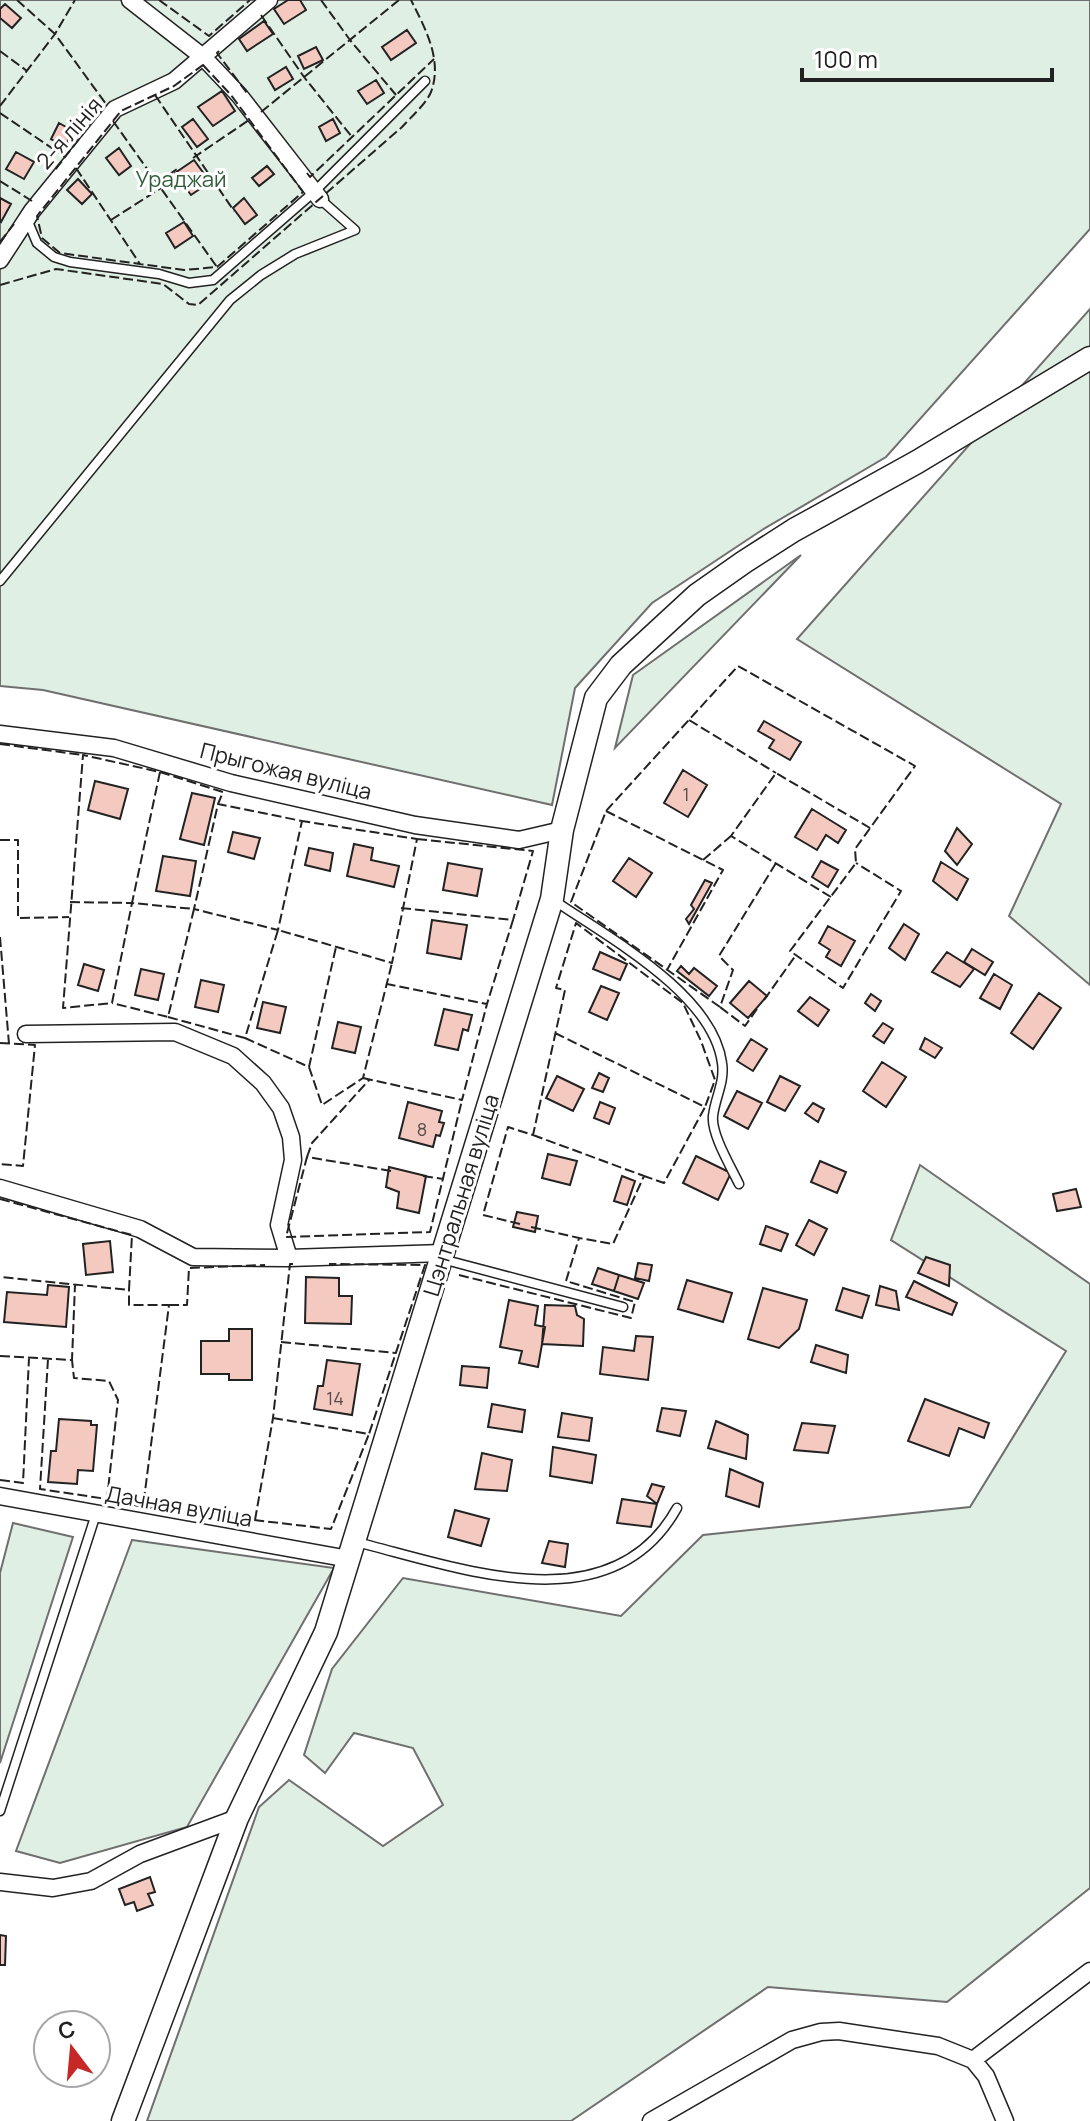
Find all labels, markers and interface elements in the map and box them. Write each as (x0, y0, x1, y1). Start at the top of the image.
scale bar (802, 32, 1052, 82)
text: 100 m (814, 42, 878, 75)
street label: 2-я лінія (29, 91, 109, 175)
park label: Ураджай (136, 164, 226, 194)
street label: Прыгожая вуліца (197, 735, 375, 807)
house number: 1 (682, 782, 690, 806)
street label: Цэнтральная вуліца (416, 1090, 506, 1300)
house number: 8 (417, 1117, 427, 1141)
house number: 14 (326, 1386, 344, 1410)
street label: Дачная вуліца (103, 1478, 255, 1534)
north arrow (32, 2009, 112, 2089)
text: С (55, 2013, 78, 2046)

